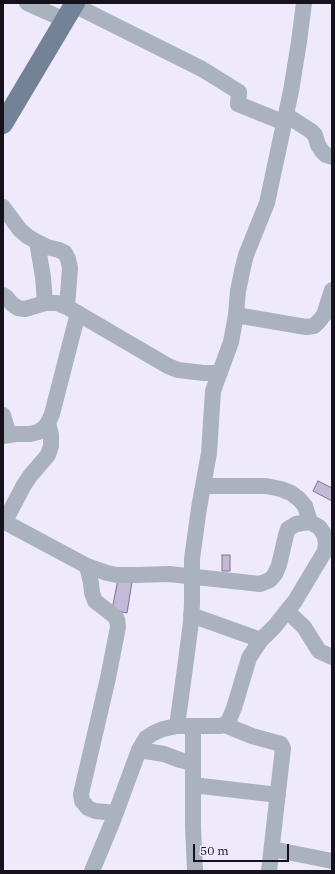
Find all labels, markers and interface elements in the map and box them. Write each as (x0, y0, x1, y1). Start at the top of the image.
scale bar (195, 836, 291, 862)
text: 50 m (200, 843, 229, 858)

